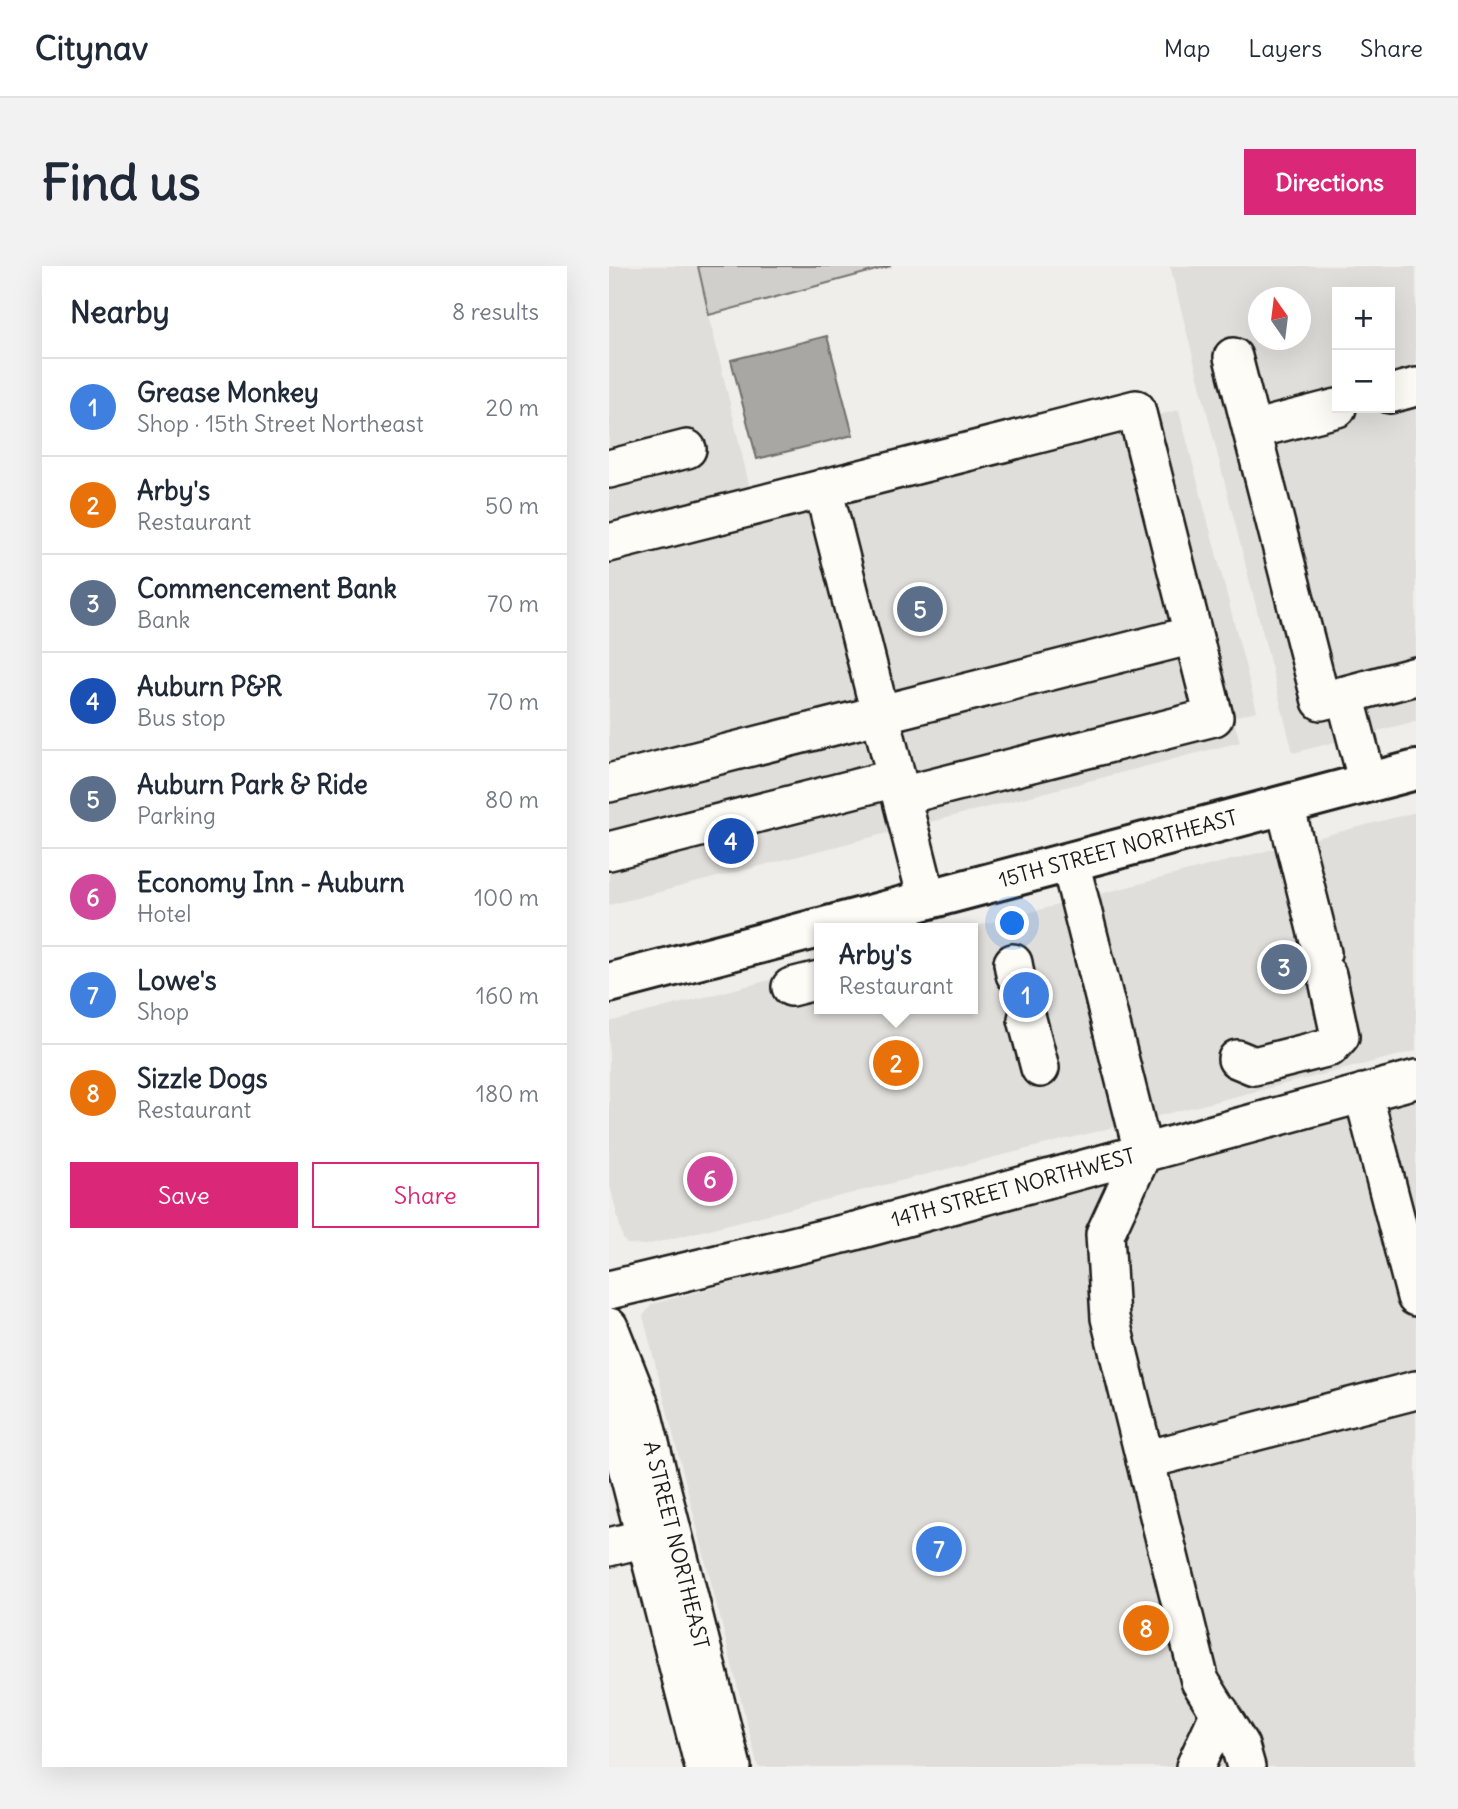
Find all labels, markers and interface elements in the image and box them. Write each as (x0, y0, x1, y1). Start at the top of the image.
text: Citynav (35, 27, 148, 69)
text: Map (1164, 33, 1210, 63)
text: Layers (1248, 33, 1322, 63)
text: Share (1360, 33, 1423, 63)
button: Directions (1244, 149, 1416, 215)
text: Find us (42, 152, 200, 213)
north arrow (1248, 287, 1311, 350)
map controls (1332, 287, 1395, 413)
button: + (1332, 287, 1395, 350)
text: Nearby (70, 293, 170, 331)
text: 8 results (452, 297, 539, 326)
button: − (1332, 350, 1395, 413)
text: Grease Monkey (137, 376, 319, 409)
text: 1 (88, 393, 98, 422)
text: 20 m (486, 393, 539, 422)
text: Shop · 15th Street Northeast (137, 409, 424, 438)
text: Arby's (137, 474, 210, 507)
text: 2 (87, 491, 99, 520)
text: 50 m (485, 491, 539, 520)
text: Restaurant (137, 507, 251, 536)
text: Commencement Bank (137, 572, 397, 605)
pin: 5 (897, 583, 943, 635)
text: 3 (86, 589, 100, 618)
text: 70 m (487, 589, 539, 618)
text: Bank (137, 605, 190, 634)
text: Auburn P&R (137, 670, 282, 703)
text: 4 (86, 687, 100, 716)
text: 70 m (487, 687, 539, 716)
text: Bus stop (137, 703, 226, 732)
text: Auburn Park & Ride (137, 768, 368, 801)
text: 5 (86, 785, 100, 814)
text: 80 m (485, 785, 539, 814)
text: Parking (137, 801, 216, 830)
street label: 15TH STREET NORTHEAST (995, 804, 1240, 893)
pin: 4 (708, 815, 754, 867)
text: Economy Inn - Auburn (137, 866, 405, 899)
text: 6 (86, 883, 100, 912)
text: 100 m (474, 883, 539, 912)
text: Hotel (137, 899, 191, 928)
your location (995, 906, 1029, 940)
popup (814, 923, 978, 1014)
text: Arby's (839, 938, 912, 971)
pin: 3 (1261, 941, 1307, 993)
text: Lowe's (137, 964, 217, 997)
pin: 1 (1003, 969, 1049, 1021)
text: Restaurant (839, 971, 953, 1000)
text: 7 (87, 981, 99, 1010)
text: 160 m (476, 981, 539, 1010)
text: Shop (137, 997, 189, 1026)
pin: 2 (873, 1037, 919, 1089)
text: Sizzle Dogs (137, 1062, 268, 1095)
text: 8 (86, 1079, 100, 1108)
text: 180 m (476, 1079, 539, 1108)
text: Restaurant (137, 1095, 251, 1124)
street label: 14TH STREET NORTHWEST (888, 1142, 1138, 1233)
pin: 6 (687, 1153, 733, 1205)
button: Save (70, 1162, 298, 1228)
button: Share (312, 1162, 539, 1228)
street label: A STREET NORTHEAST (638, 1438, 715, 1652)
pin: 7 (916, 1523, 962, 1575)
pin: 8 (1123, 1602, 1169, 1654)

